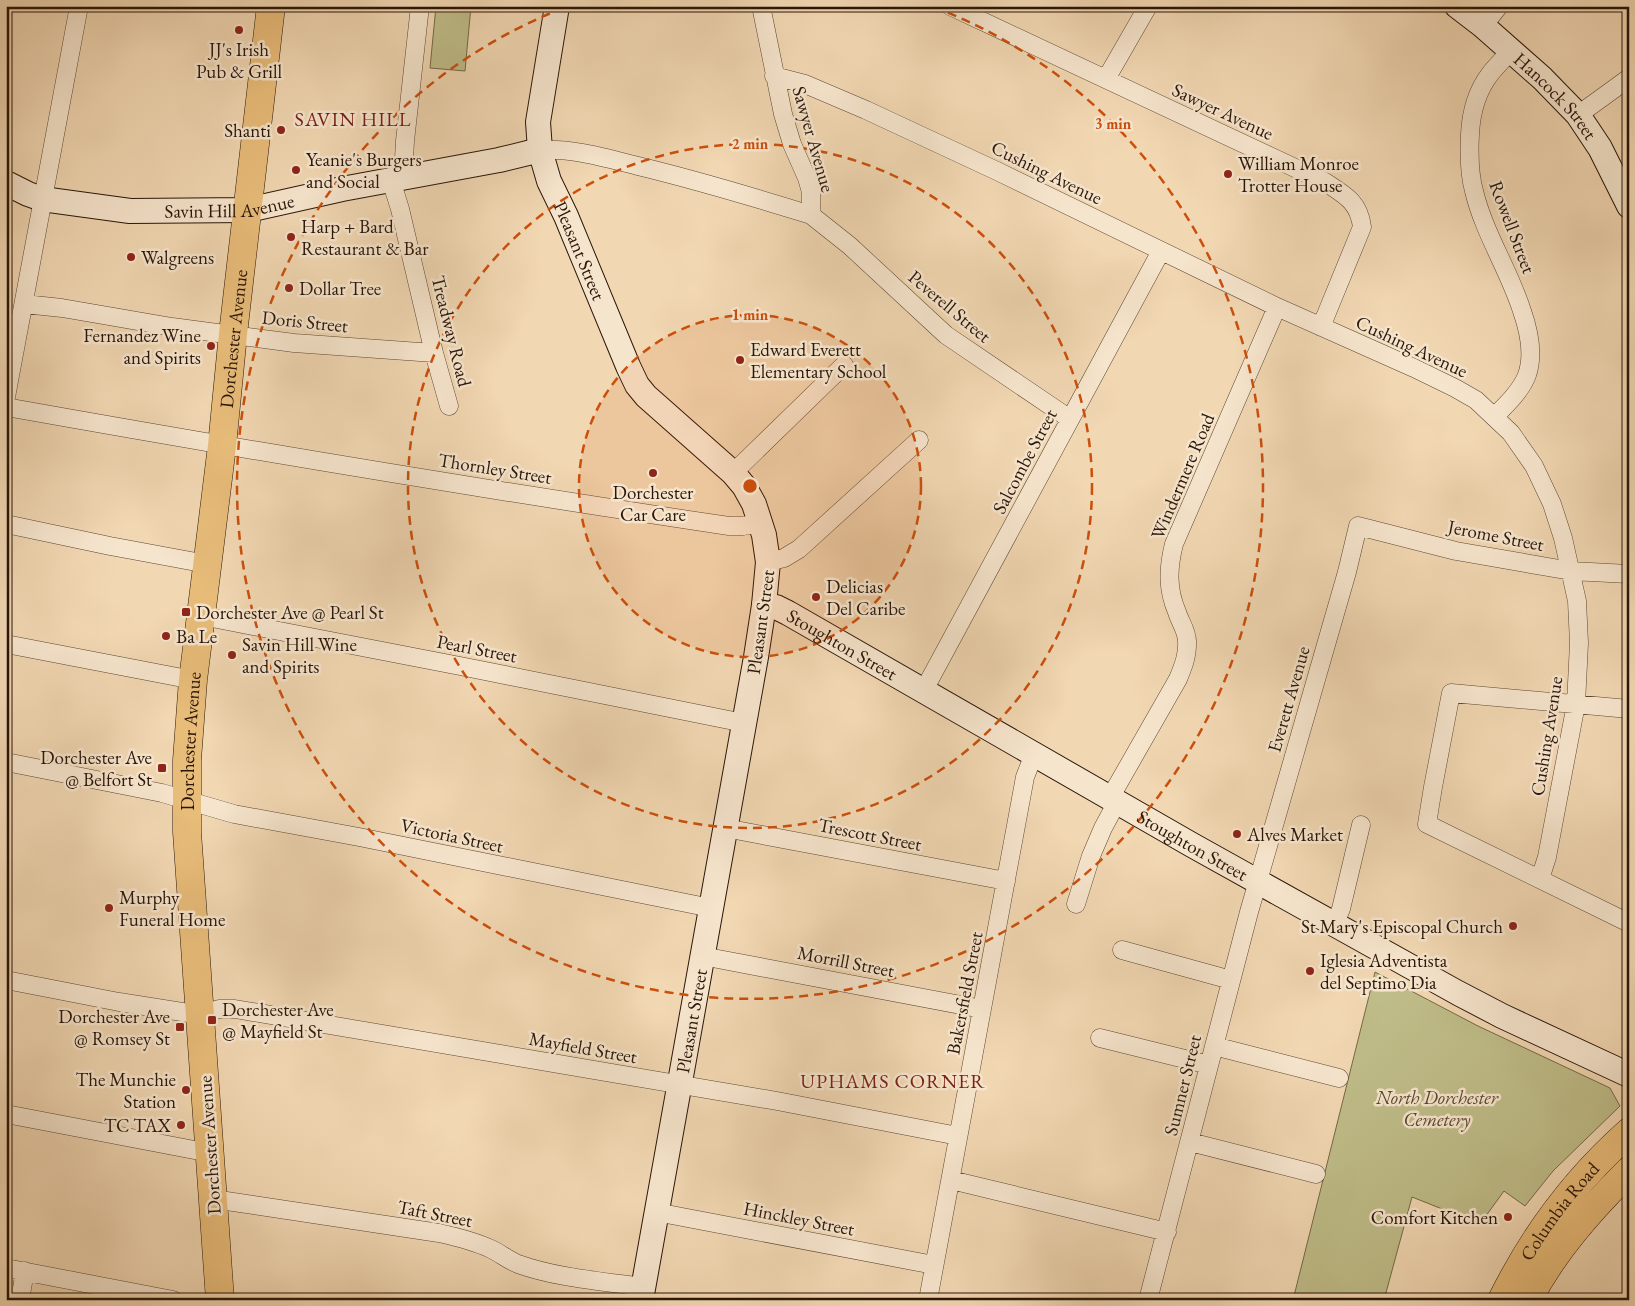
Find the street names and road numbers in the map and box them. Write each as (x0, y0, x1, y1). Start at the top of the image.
street label: Hancock Street (1508, 47, 1603, 145)
street label: Sawyer Avenue (1168, 77, 1277, 146)
street label: Sawyer Avenue (786, 83, 841, 195)
street label: Cushing Avenue (987, 135, 1107, 210)
street label: Rowell Street (1483, 177, 1542, 277)
street label: Savin Hill Avenue (164, 188, 297, 224)
street label: Pleasant Street (548, 197, 611, 304)
street label: Peverell Street (903, 264, 996, 348)
street label: Dorchester Avenue (214, 268, 253, 409)
street label: Treadway Road (426, 273, 478, 390)
street label: Doris Street (261, 305, 349, 338)
street label: Cushing Avenue (1352, 310, 1472, 383)
street label: Salcombe Street (986, 404, 1063, 518)
street label: Windermere Road (1145, 409, 1220, 543)
street label: Thornley Street (437, 447, 553, 490)
street label: Jerome Street (1444, 514, 1546, 557)
street label: Pleasant Street (741, 568, 780, 676)
street label: Stoughton Street (782, 603, 902, 686)
street label: Pearl Street (435, 628, 519, 668)
street label: Everett Avenue (1261, 643, 1316, 755)
street label: Dorchester Avenue (175, 670, 207, 811)
street label: Cushing Avenue (1525, 675, 1568, 798)
street label: Stoughton Street (1133, 804, 1252, 887)
street label: Victoria Street (398, 812, 506, 859)
street label: Trescott Street (816, 812, 924, 857)
street label: Bakersfield Street (940, 930, 989, 1057)
street label: Morrill Street (795, 940, 896, 983)
street label: Pleasant Street (670, 967, 713, 1075)
street label: Mayfield Street (527, 1026, 639, 1069)
street label: Sumner Street (1158, 1032, 1207, 1138)
street label: Dorchester Avenue (192, 1075, 227, 1215)
street label: Columbia Road (1514, 1156, 1605, 1265)
street label: Taft Street (395, 1194, 475, 1233)
street label: Hinckley Street (741, 1195, 857, 1242)

